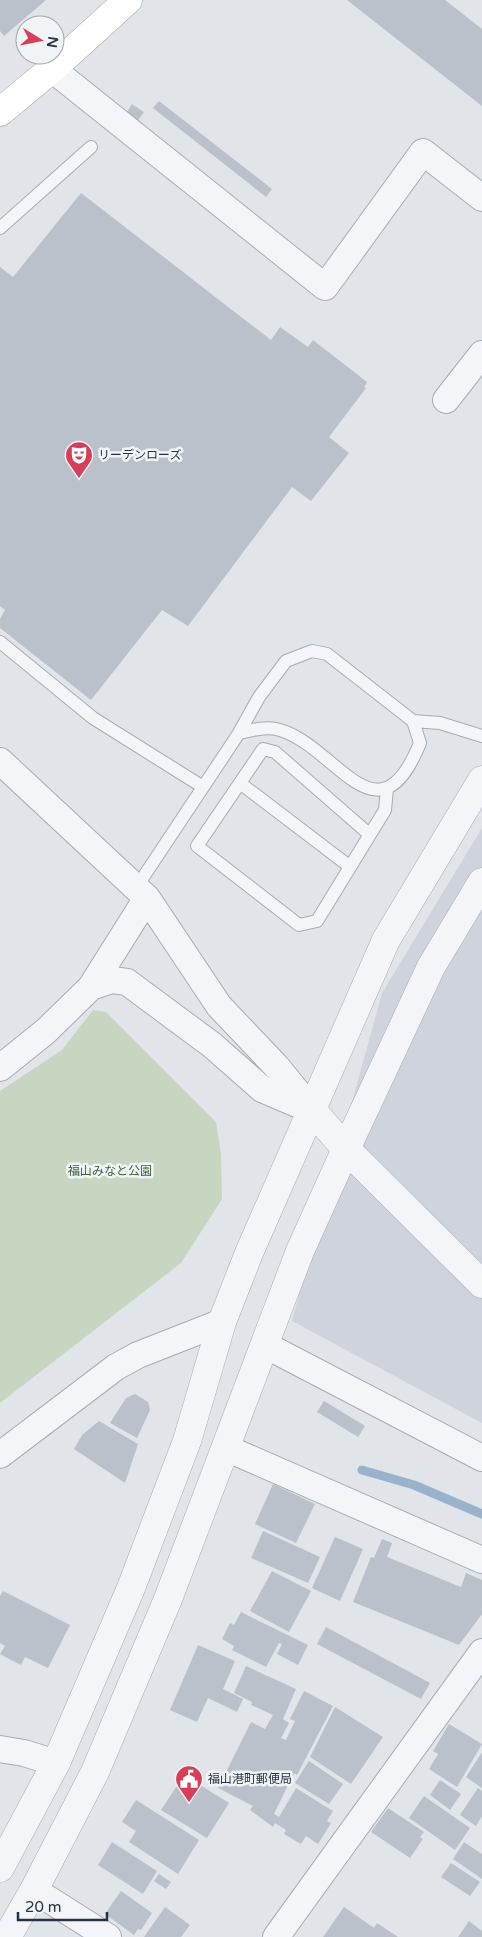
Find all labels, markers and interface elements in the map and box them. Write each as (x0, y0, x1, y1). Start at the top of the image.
north arrow (15, 15, 65, 65)
text: N (43, 35, 62, 49)
theatre icon: リーデンローズ (64, 440, 94, 479)
place label: リーデンローズ (98, 448, 181, 462)
park label: 福山みなと公園 (68, 1164, 152, 1178)
public building icon: 福山港町郵便局 (174, 1764, 204, 1803)
place label: 福山港町郵便局 (208, 1772, 292, 1786)
scale bar (18, 1890, 106, 1922)
text: 20 m (25, 1898, 62, 1916)

